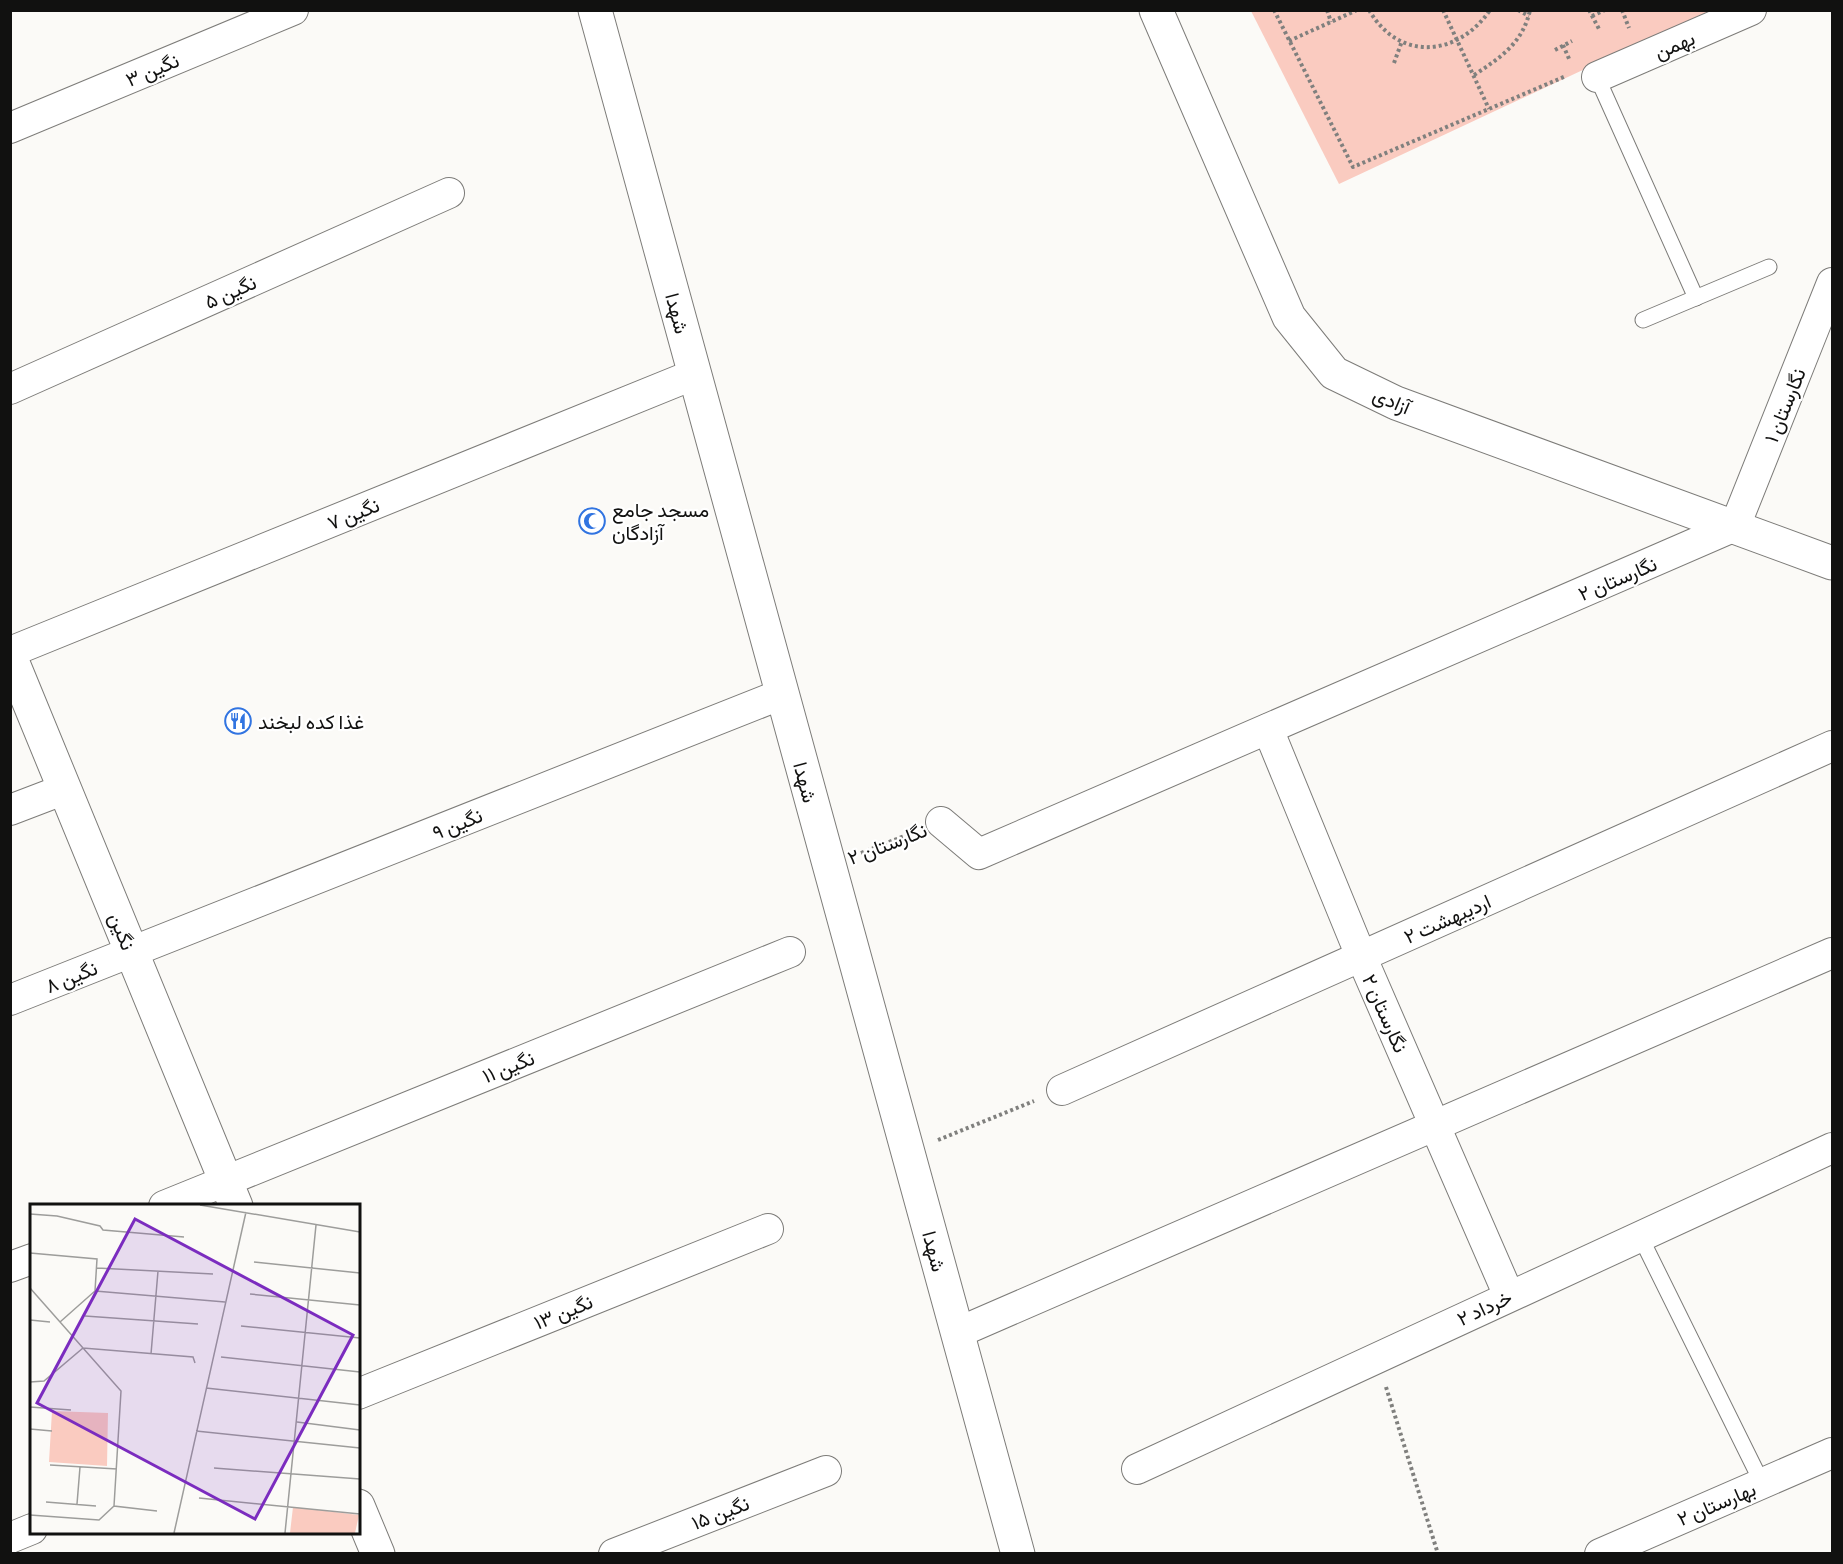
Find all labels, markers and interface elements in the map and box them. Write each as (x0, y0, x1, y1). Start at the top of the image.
street label: بهمن (1650, 25, 1699, 65)
street label: نگین ۳ (122, 47, 183, 92)
street label: نگین ۵ (200, 269, 260, 314)
street label: شهدا (659, 290, 695, 336)
street label: نگارستان ۱ (1758, 364, 1812, 447)
street label: آزادی (1369, 381, 1416, 421)
street label: نگین ۷ (323, 492, 383, 535)
place label: مسجد جامع آزادگان (612, 497, 709, 546)
mosque icon: مسجد جامع آزادگان (577, 506, 607, 536)
street label: نگارستان ۲ (1574, 551, 1661, 607)
restaurant icon: غذا کده لبخند (223, 706, 253, 736)
place label: غذا کده لبخند (258, 709, 364, 734)
street label: شهدا (787, 759, 823, 805)
street label: نگین ۹ (428, 802, 486, 845)
street label: نگارستان ۲ (844, 817, 931, 871)
street label: اردیبهشت ۲ (1400, 888, 1495, 950)
street label: نگین (104, 909, 141, 954)
street label: نگین ۸ (41, 955, 101, 998)
street label: نگارستان ۲ (1356, 970, 1414, 1057)
street label: نگین ۱۱ (479, 1045, 538, 1088)
inset map (30, 1204, 360, 1534)
street label: شهدا (916, 1228, 952, 1274)
street label: خرداد ۲ (1453, 1284, 1516, 1332)
street label: نگین ۱۳ (530, 1288, 596, 1335)
street label: بهارستان ۲ (1673, 1476, 1760, 1532)
street label: نگین ۱۵ (688, 1490, 753, 1535)

